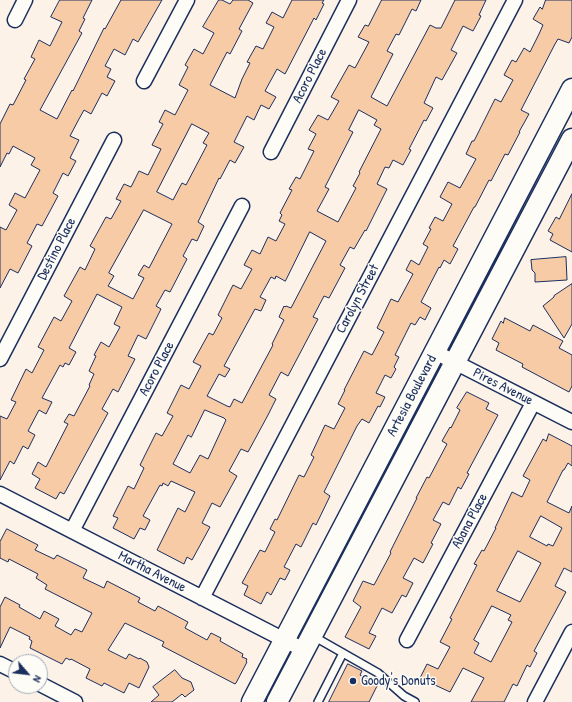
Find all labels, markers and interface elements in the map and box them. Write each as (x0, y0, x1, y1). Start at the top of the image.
street label: Acoro Place (289, 46, 331, 106)
street label: Destino Place (34, 215, 80, 283)
street label: Carolyn Street (333, 262, 383, 336)
street label: Acoro Place (136, 339, 178, 399)
street label: Artesia Boulevard (384, 353, 440, 439)
street label: Pires Avenue (470, 365, 536, 409)
street label: Abana Place (448, 491, 492, 551)
street label: Martha Avenue (115, 548, 189, 596)
north arrow (8, 654, 48, 694)
text: N (30, 673, 45, 685)
place label: Goody's Donuts (361, 673, 436, 689)
marker: Goody's Donuts (348, 676, 358, 686)

